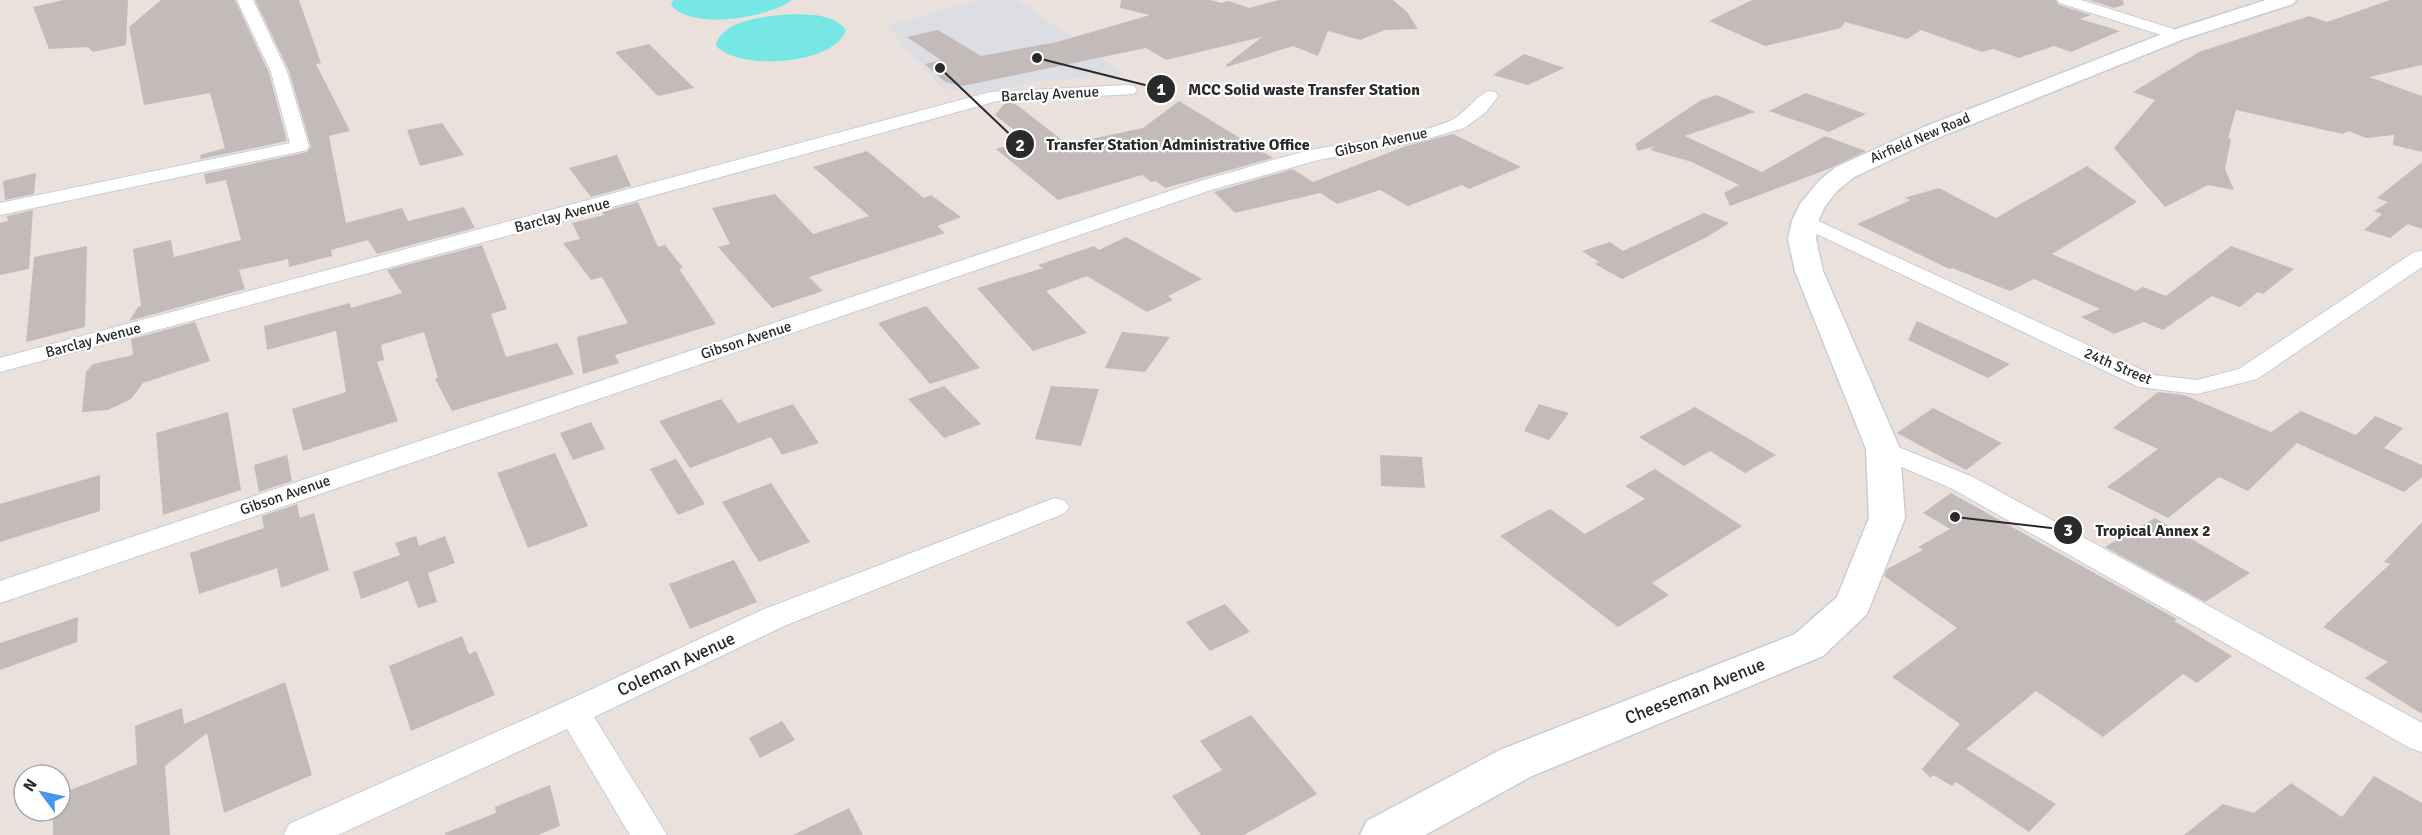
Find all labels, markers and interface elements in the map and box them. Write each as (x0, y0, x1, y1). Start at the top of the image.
callout: MCC Solid waste Transfer Station (1146, 72, 1432, 106)
text: 1 (1156, 78, 1166, 100)
text: MCC Solid waste Transfer Station (1188, 80, 1420, 100)
street label: Barclay Avenue (1001, 82, 1099, 106)
street label: Airfield New Road (1867, 109, 1973, 167)
street label: Gibson Avenue (1333, 123, 1429, 161)
callout: Transfer Station Administrative Office (1005, 127, 1322, 161)
text: 2 (1015, 134, 1025, 156)
text: Transfer Station Administrative Office (1046, 135, 1310, 155)
street label: Barclay Avenue (512, 194, 612, 236)
street label: Gibson Avenue (698, 317, 794, 363)
street label: Barclay Avenue (43, 319, 143, 361)
street label: 24th Street (2081, 344, 2155, 388)
street label: Gibson Avenue (237, 471, 333, 519)
callout: Tropical Annex 2 (2053, 513, 2222, 547)
text: 3 (2063, 519, 2073, 541)
text: Tropical Annex 2 (2095, 521, 2211, 541)
street label: Coleman Avenue (613, 627, 739, 701)
street label: Cheeseman Avenue (1622, 653, 1768, 729)
north arrow (12, 763, 72, 823)
text: N (19, 775, 42, 795)

